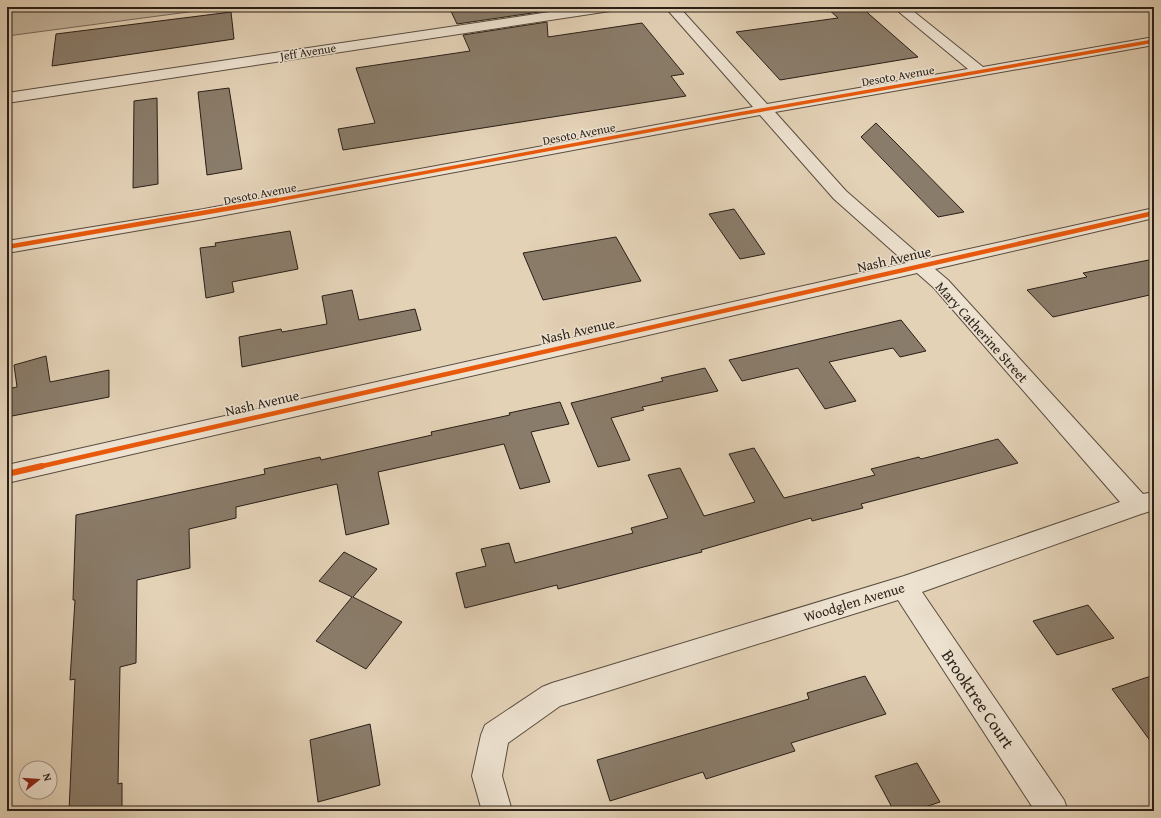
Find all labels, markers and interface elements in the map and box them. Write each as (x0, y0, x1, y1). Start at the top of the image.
street label: Jeff Avenue (277, 39, 338, 65)
street label: Desoto Avenue (860, 61, 936, 90)
street label: Desoto Avenue (541, 118, 617, 149)
street label: Desoto Avenue (222, 178, 298, 209)
street label: Nash Avenue (855, 241, 933, 277)
street label: Mary Catherine Street (931, 277, 1033, 387)
street label: Nash Avenue (539, 313, 617, 349)
street label: Nash Avenue (223, 385, 301, 421)
street label: Woodglen Avenue (801, 577, 907, 627)
street label: Brooktree Court (936, 644, 1021, 753)
north arrow (18, 760, 58, 800)
text: N (39, 771, 56, 784)

